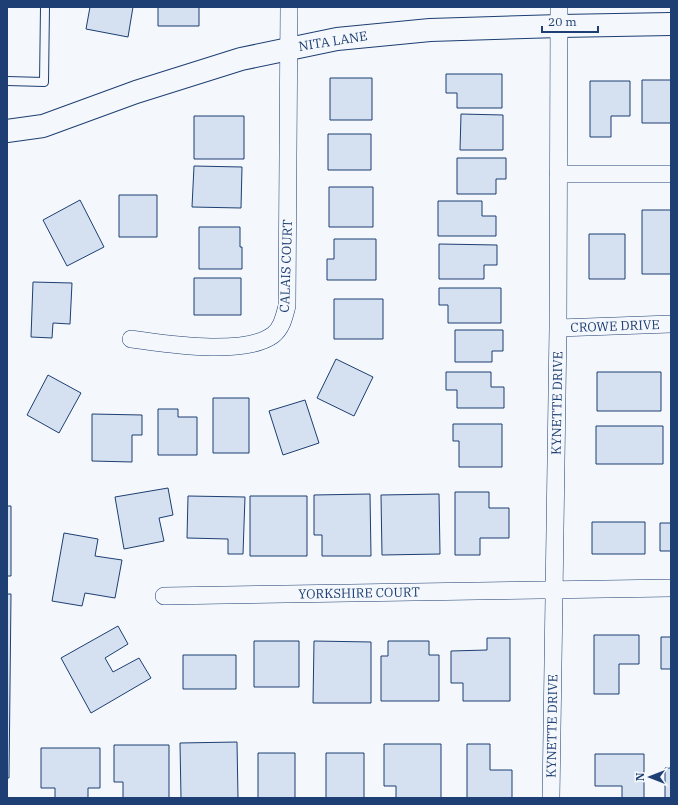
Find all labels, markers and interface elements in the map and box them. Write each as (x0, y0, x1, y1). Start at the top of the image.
scale bar (542, 8, 598, 34)
text: 20 m (548, 14, 577, 29)
street label: NITA LANE (297, 27, 369, 55)
street label: CALAIS COURT (276, 219, 296, 313)
street label: CROWE DRIVE (570, 316, 660, 336)
street label: KYNETTE DRIVE (548, 351, 566, 455)
street label: YORKSHIRE COURT (298, 583, 420, 603)
street label: KYNETTE DRIVE (543, 674, 561, 778)
north arrow (630, 757, 670, 797)
text: N (633, 772, 647, 781)

